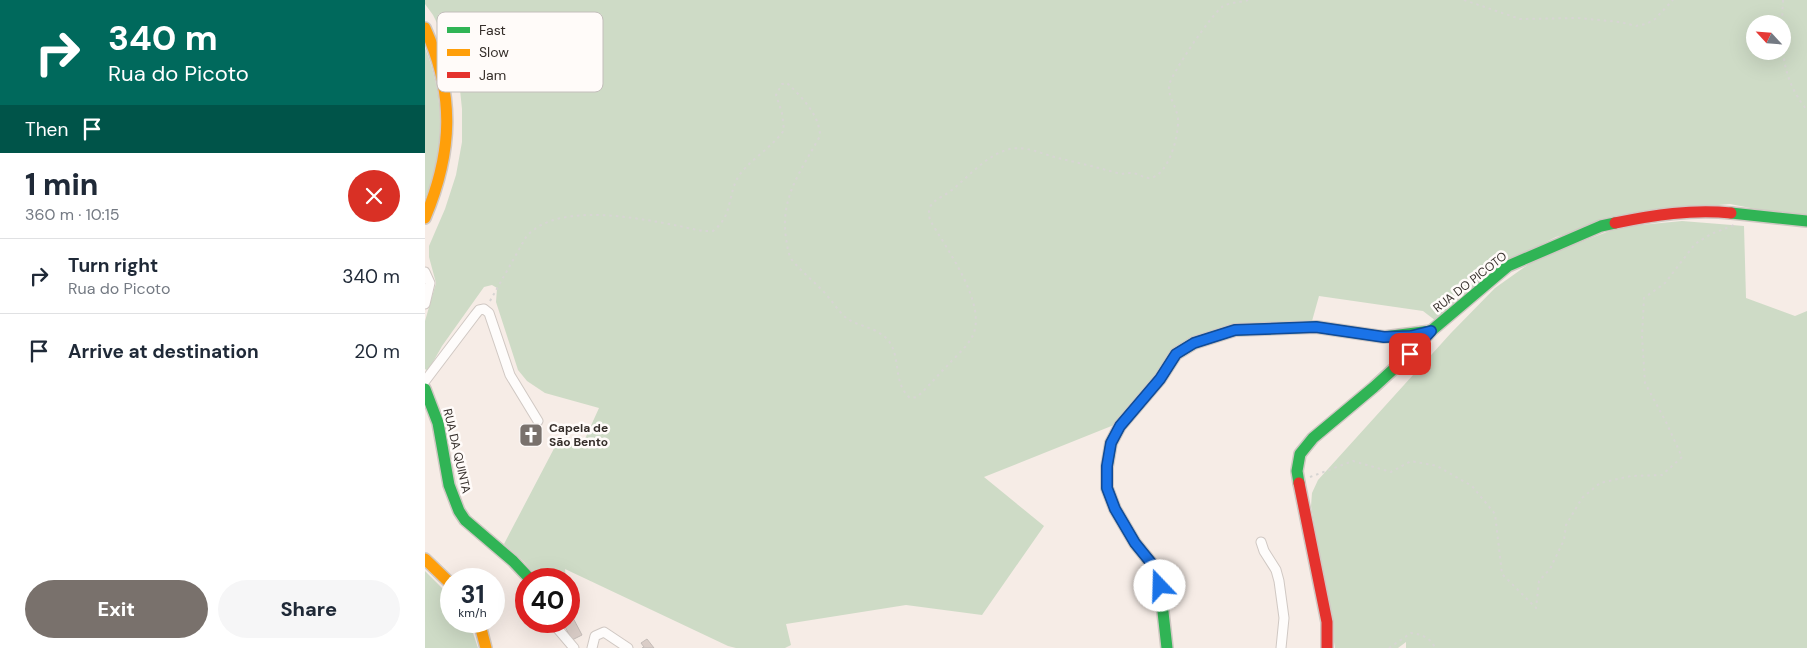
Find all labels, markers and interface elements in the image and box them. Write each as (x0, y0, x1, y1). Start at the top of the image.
legend (437, 12, 603, 92)
text: 340 m (108, 15, 218, 61)
north arrow (1746, 15, 1791, 60)
map controls (1746, 15, 1791, 60)
icon: right (25, 20, 90, 85)
text: Fast (479, 21, 506, 39)
text: Slow (479, 43, 509, 61)
text: Rua do Picoto (108, 59, 249, 88)
text: Jam (479, 66, 506, 84)
icon: arrive (78, 115, 106, 143)
text: Then (25, 117, 68, 142)
text: 1 min (25, 165, 98, 204)
button: close (348, 170, 400, 222)
text: 360 m · 10:15 (25, 204, 120, 225)
street label: RUA DO PICOTO (1430, 248, 1510, 316)
text: Turn right (68, 253, 158, 278)
icon: right (25, 262, 53, 290)
text: 340 m (342, 264, 400, 289)
text: Rua do Picoto (68, 278, 170, 299)
pin (1389, 333, 1431, 375)
icon: arrive (25, 337, 53, 365)
text: Arrive at destination (68, 339, 259, 364)
text: 20 m (354, 339, 400, 364)
icon: arrive (1396, 340, 1424, 368)
street label: RUA DA QUINTA (439, 407, 475, 495)
place label: Capela de São Bento (549, 420, 608, 450)
church icon: Capela de São Bento (518, 422, 544, 448)
position arrow (1133, 559, 1185, 611)
speed limit sign: 40 (515, 568, 580, 633)
text: 31 (460, 578, 484, 611)
button: Exit (25, 580, 208, 638)
button: Share (218, 580, 400, 638)
text: km/h (458, 605, 487, 621)

